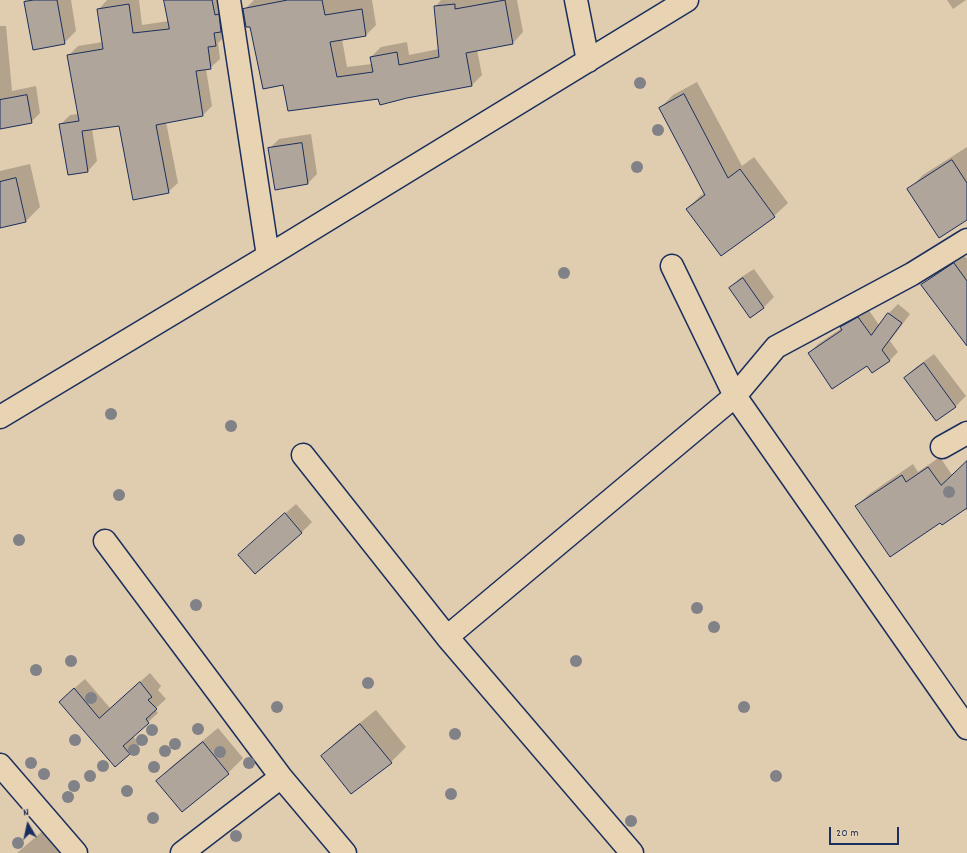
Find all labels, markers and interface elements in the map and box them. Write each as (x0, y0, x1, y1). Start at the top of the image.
north arrow (8, 805, 48, 845)
text: N (22, 805, 30, 821)
scale bar (831, 819, 901, 845)
text: 20 m (836, 825, 859, 842)

